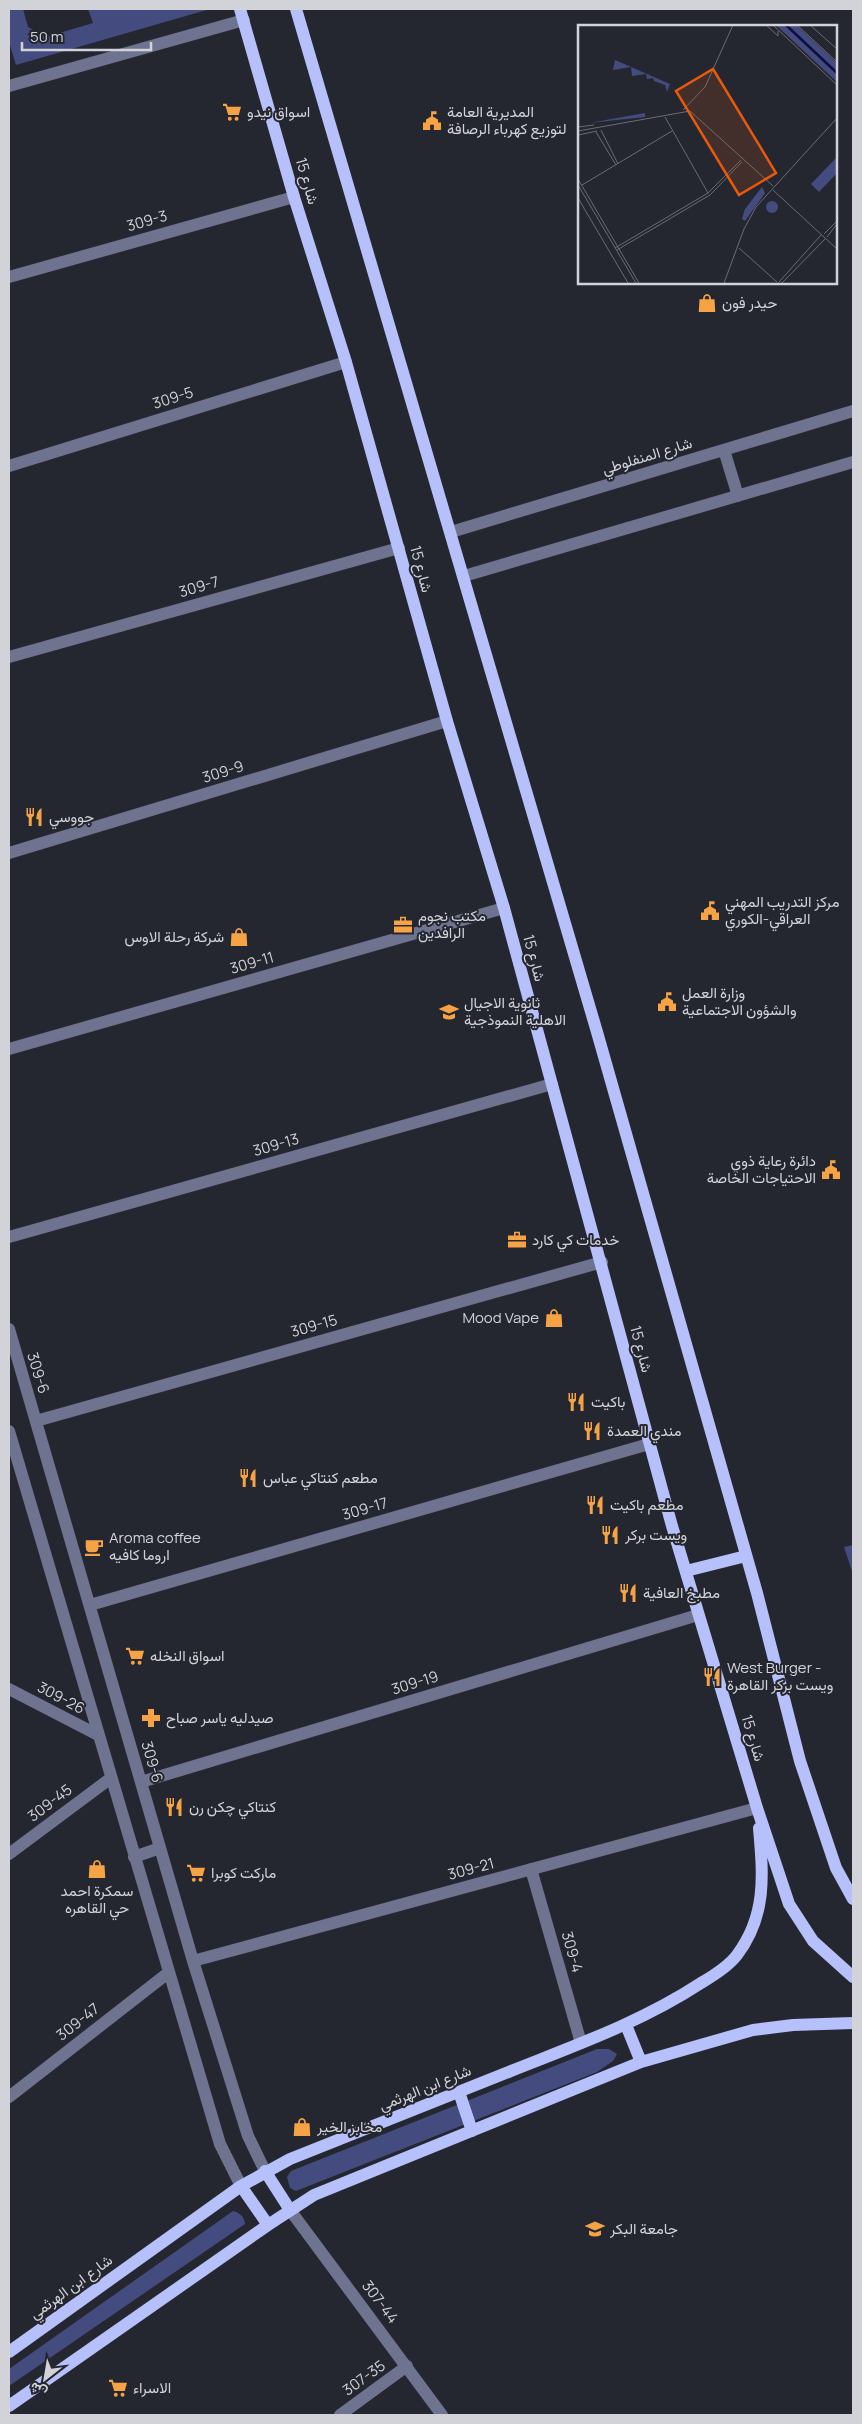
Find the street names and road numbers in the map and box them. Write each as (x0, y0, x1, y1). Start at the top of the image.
street label: شارع 15 (290, 155, 324, 207)
street label: 309-3 (124, 205, 170, 236)
street label: 309-5 (150, 381, 196, 414)
street label: شارع المنفلوطي (599, 432, 695, 482)
street label: شارع 15 (404, 543, 438, 595)
street label: 309-7 (176, 571, 221, 602)
street label: 309-9 (200, 755, 246, 788)
street label: شارع 15 (517, 932, 551, 984)
street label: 309-11 (227, 946, 276, 979)
street label: 309-13 (250, 1128, 301, 1161)
street label: 309-15 (288, 1309, 340, 1342)
street label: شارع 15 (624, 1323, 658, 1375)
street label: 309-6 (22, 1350, 55, 1396)
street label: 309-17 (340, 1492, 390, 1525)
street label: 309-19 (389, 1665, 441, 1700)
street label: 309-26 (34, 1676, 89, 1719)
street label: شارع 15 (736, 1712, 771, 1764)
street label: 309-6 (137, 1739, 168, 1785)
street label: 309-45 (23, 1779, 76, 1826)
street label: 309-21 (445, 1852, 497, 1885)
street label: 309-4 (557, 1929, 588, 1975)
street label: 309-47 (52, 1998, 104, 2045)
street label: شارع ابن الهرثمي (375, 2059, 475, 2118)
street label: شارع ابن الهرثمي (25, 2249, 118, 2326)
street label: 307-44 (357, 2276, 404, 2328)
street label: 307-35 (338, 2355, 389, 2400)

